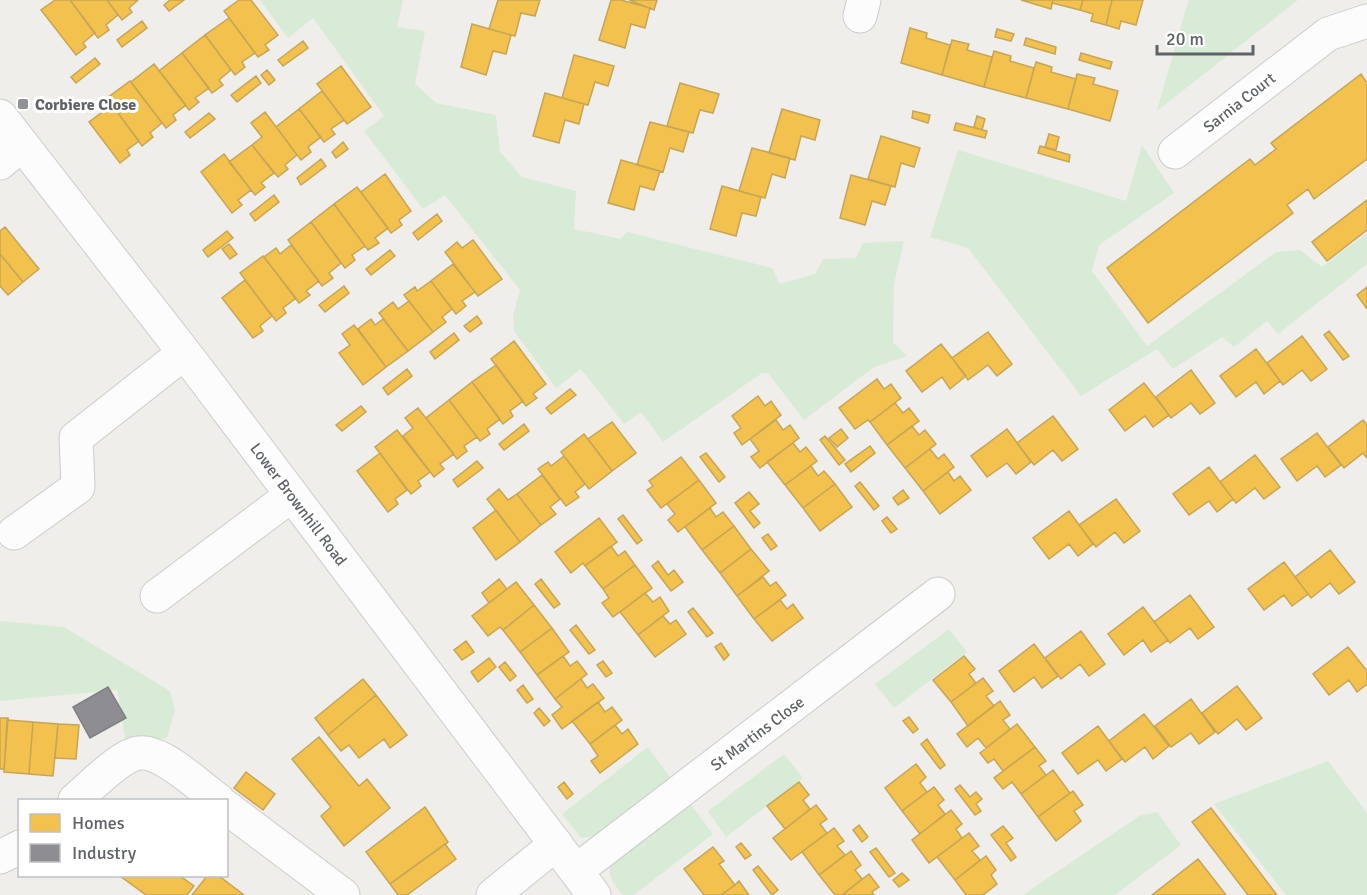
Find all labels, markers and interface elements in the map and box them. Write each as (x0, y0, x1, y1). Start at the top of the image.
scale bar (1157, 18, 1253, 56)
text: 20 m (1166, 28, 1204, 50)
street label: Sarnia Court (1200, 68, 1280, 137)
place label: Corbiere Close (35, 95, 136, 115)
marker: Corbiere Close (16, 97, 30, 111)
street label: Lower Brownhill Road (246, 439, 351, 570)
street label: St Martins Close (707, 692, 808, 776)
legend (18, 799, 228, 877)
text: Homes (72, 812, 125, 834)
text: Industry (72, 842, 137, 864)

